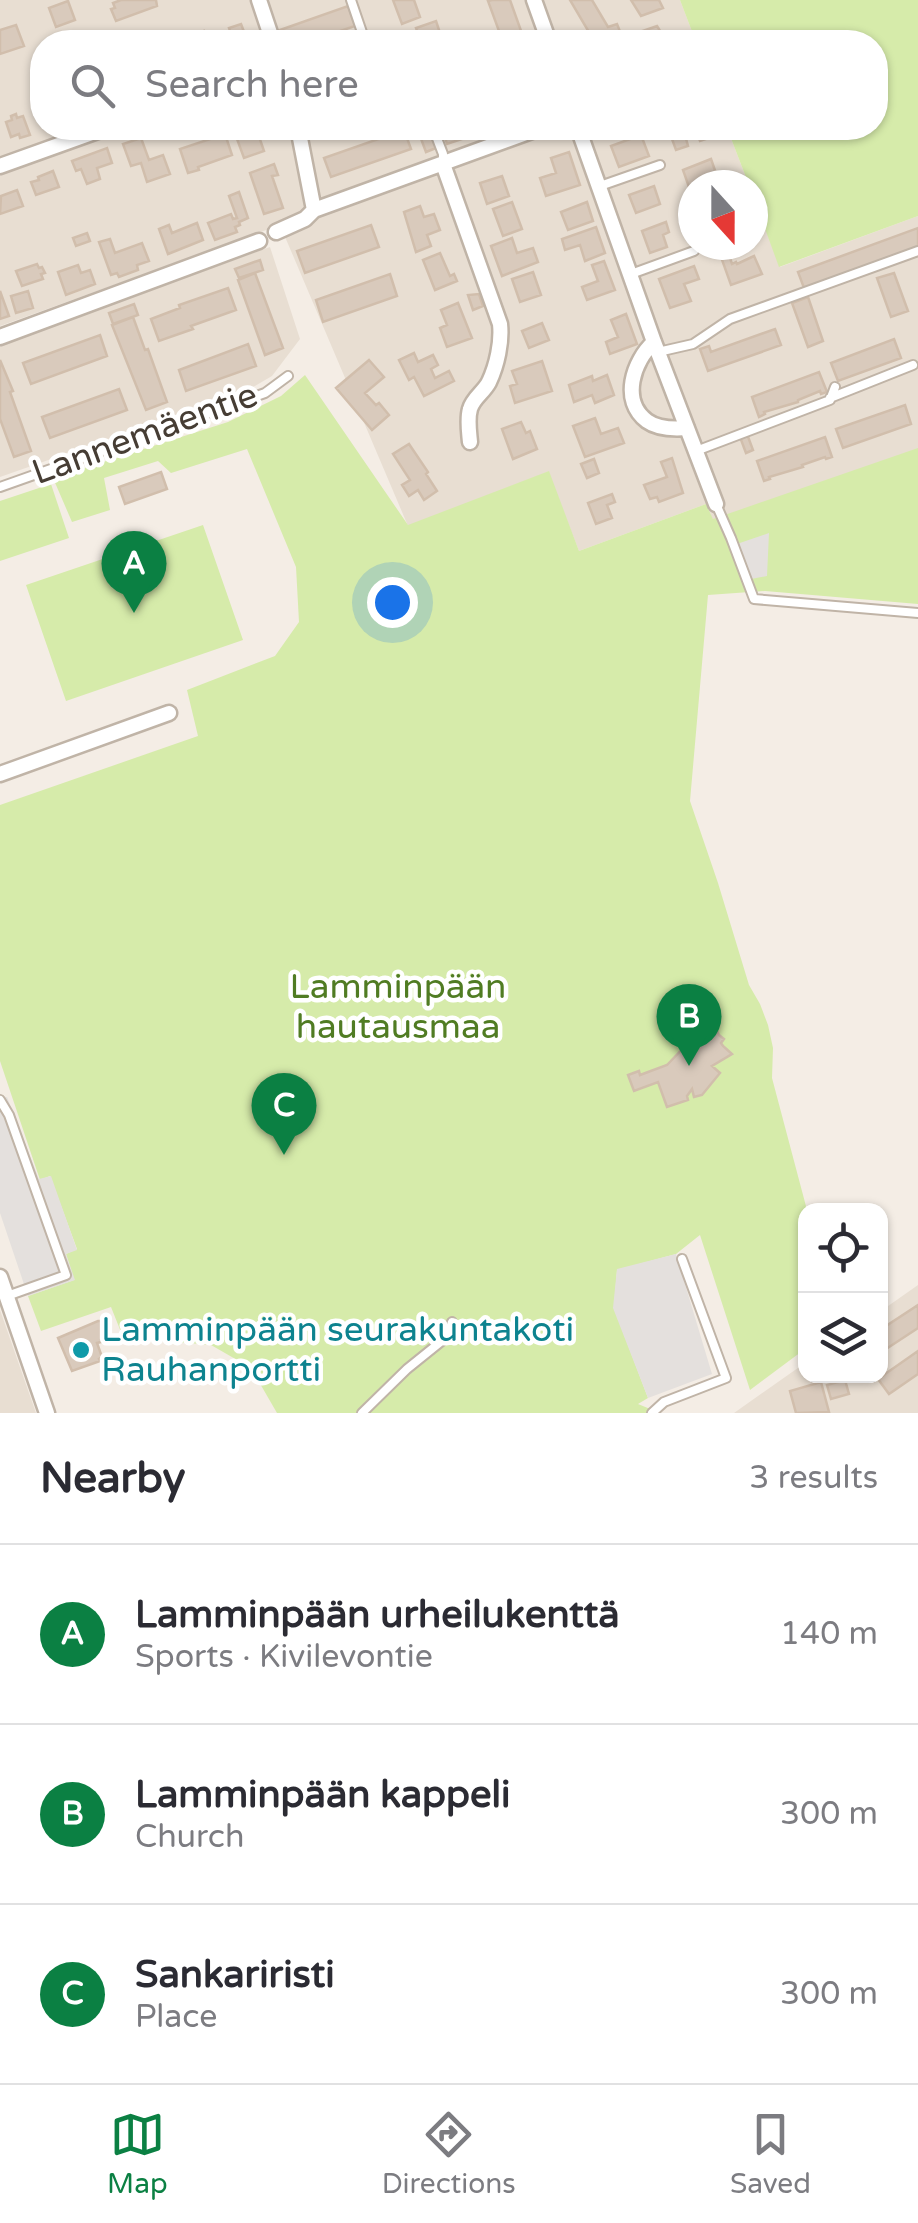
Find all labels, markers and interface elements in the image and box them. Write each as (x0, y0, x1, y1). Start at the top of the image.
search box (30, 30, 888, 140)
icon: search (65, 58, 120, 113)
text: Search here (145, 62, 359, 108)
north arrow (678, 170, 768, 260)
street label: Lannemäentie (27, 374, 263, 494)
pin: A (102, 530, 166, 613)
your location (367, 577, 418, 628)
park label: Lamminpään hautausmaa (290, 966, 506, 1048)
pin: B (656, 984, 722, 1066)
pin: C (252, 1072, 316, 1155)
map controls (798, 1203, 888, 1383)
button: locate (798, 1203, 888, 1293)
button: layers (798, 1293, 888, 1383)
place label: Lamminpään seurakuntakoti Rauhanportti (101, 1309, 574, 1391)
marker: Lamminpään seurakuntakoti Rauhanportti (70, 1339, 92, 1361)
text: Nearby (40, 1453, 185, 1504)
text: 3 results (749, 1459, 878, 1497)
text: Lamminpään urheilukenttä (135, 1592, 620, 1638)
text: A (61, 1615, 84, 1653)
text: 140 m (780, 1615, 878, 1653)
text: Sports · Kivilevontie (135, 1638, 433, 1676)
text: Lamminpään kappeli (135, 1772, 510, 1818)
text: B (61, 1795, 84, 1833)
text: 300 m (780, 1795, 878, 1833)
text: Church (135, 1818, 244, 1856)
text: Sankariristi (135, 1952, 335, 1998)
text: C (61, 1975, 84, 2013)
text: 300 m (780, 1975, 878, 2013)
text: Place (135, 1998, 217, 2036)
tab: Map (107, 2107, 168, 2201)
tab: Directions (382, 2107, 516, 2201)
tab: Saved (730, 2107, 811, 2201)

